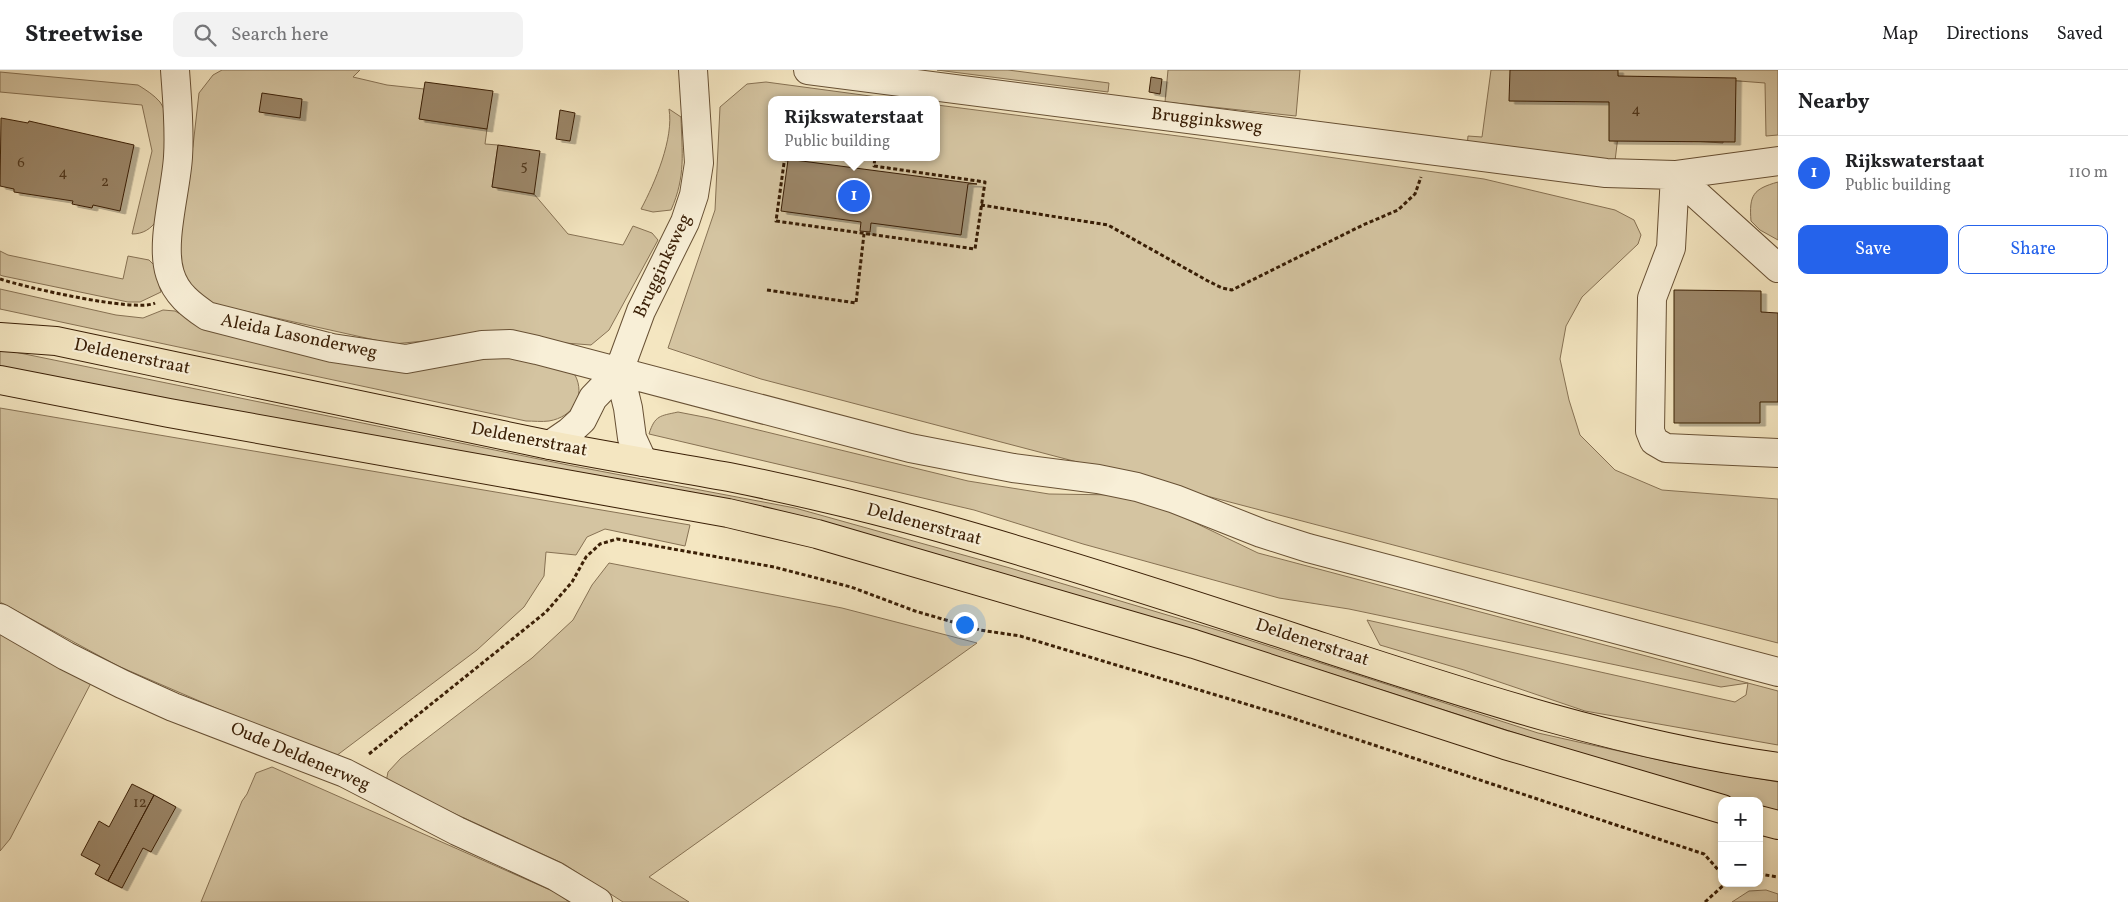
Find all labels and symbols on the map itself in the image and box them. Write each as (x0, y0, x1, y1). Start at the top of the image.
house number: 4 (1632, 100, 1641, 121)
street label: Brugginksweg (1150, 102, 1264, 140)
house number: 6 (17, 153, 25, 174)
house number: 5 (520, 156, 528, 177)
house number: 4 (59, 163, 68, 184)
house number: 2 (101, 172, 109, 193)
pin: 1 (838, 177, 870, 215)
street label: Brugginksweg (628, 210, 698, 322)
street label: Aleida Lasonderweg (218, 308, 380, 366)
street label: Deldenerstraat (72, 332, 192, 382)
street label: Deldenerstraat (469, 416, 589, 464)
street label: Deldenerstraat (864, 498, 984, 552)
your location (952, 612, 978, 638)
street label: Deldenerstraat (1252, 613, 1372, 673)
street label: Oude Deldenerweg (226, 716, 374, 798)
house number: 12 (133, 793, 147, 814)

